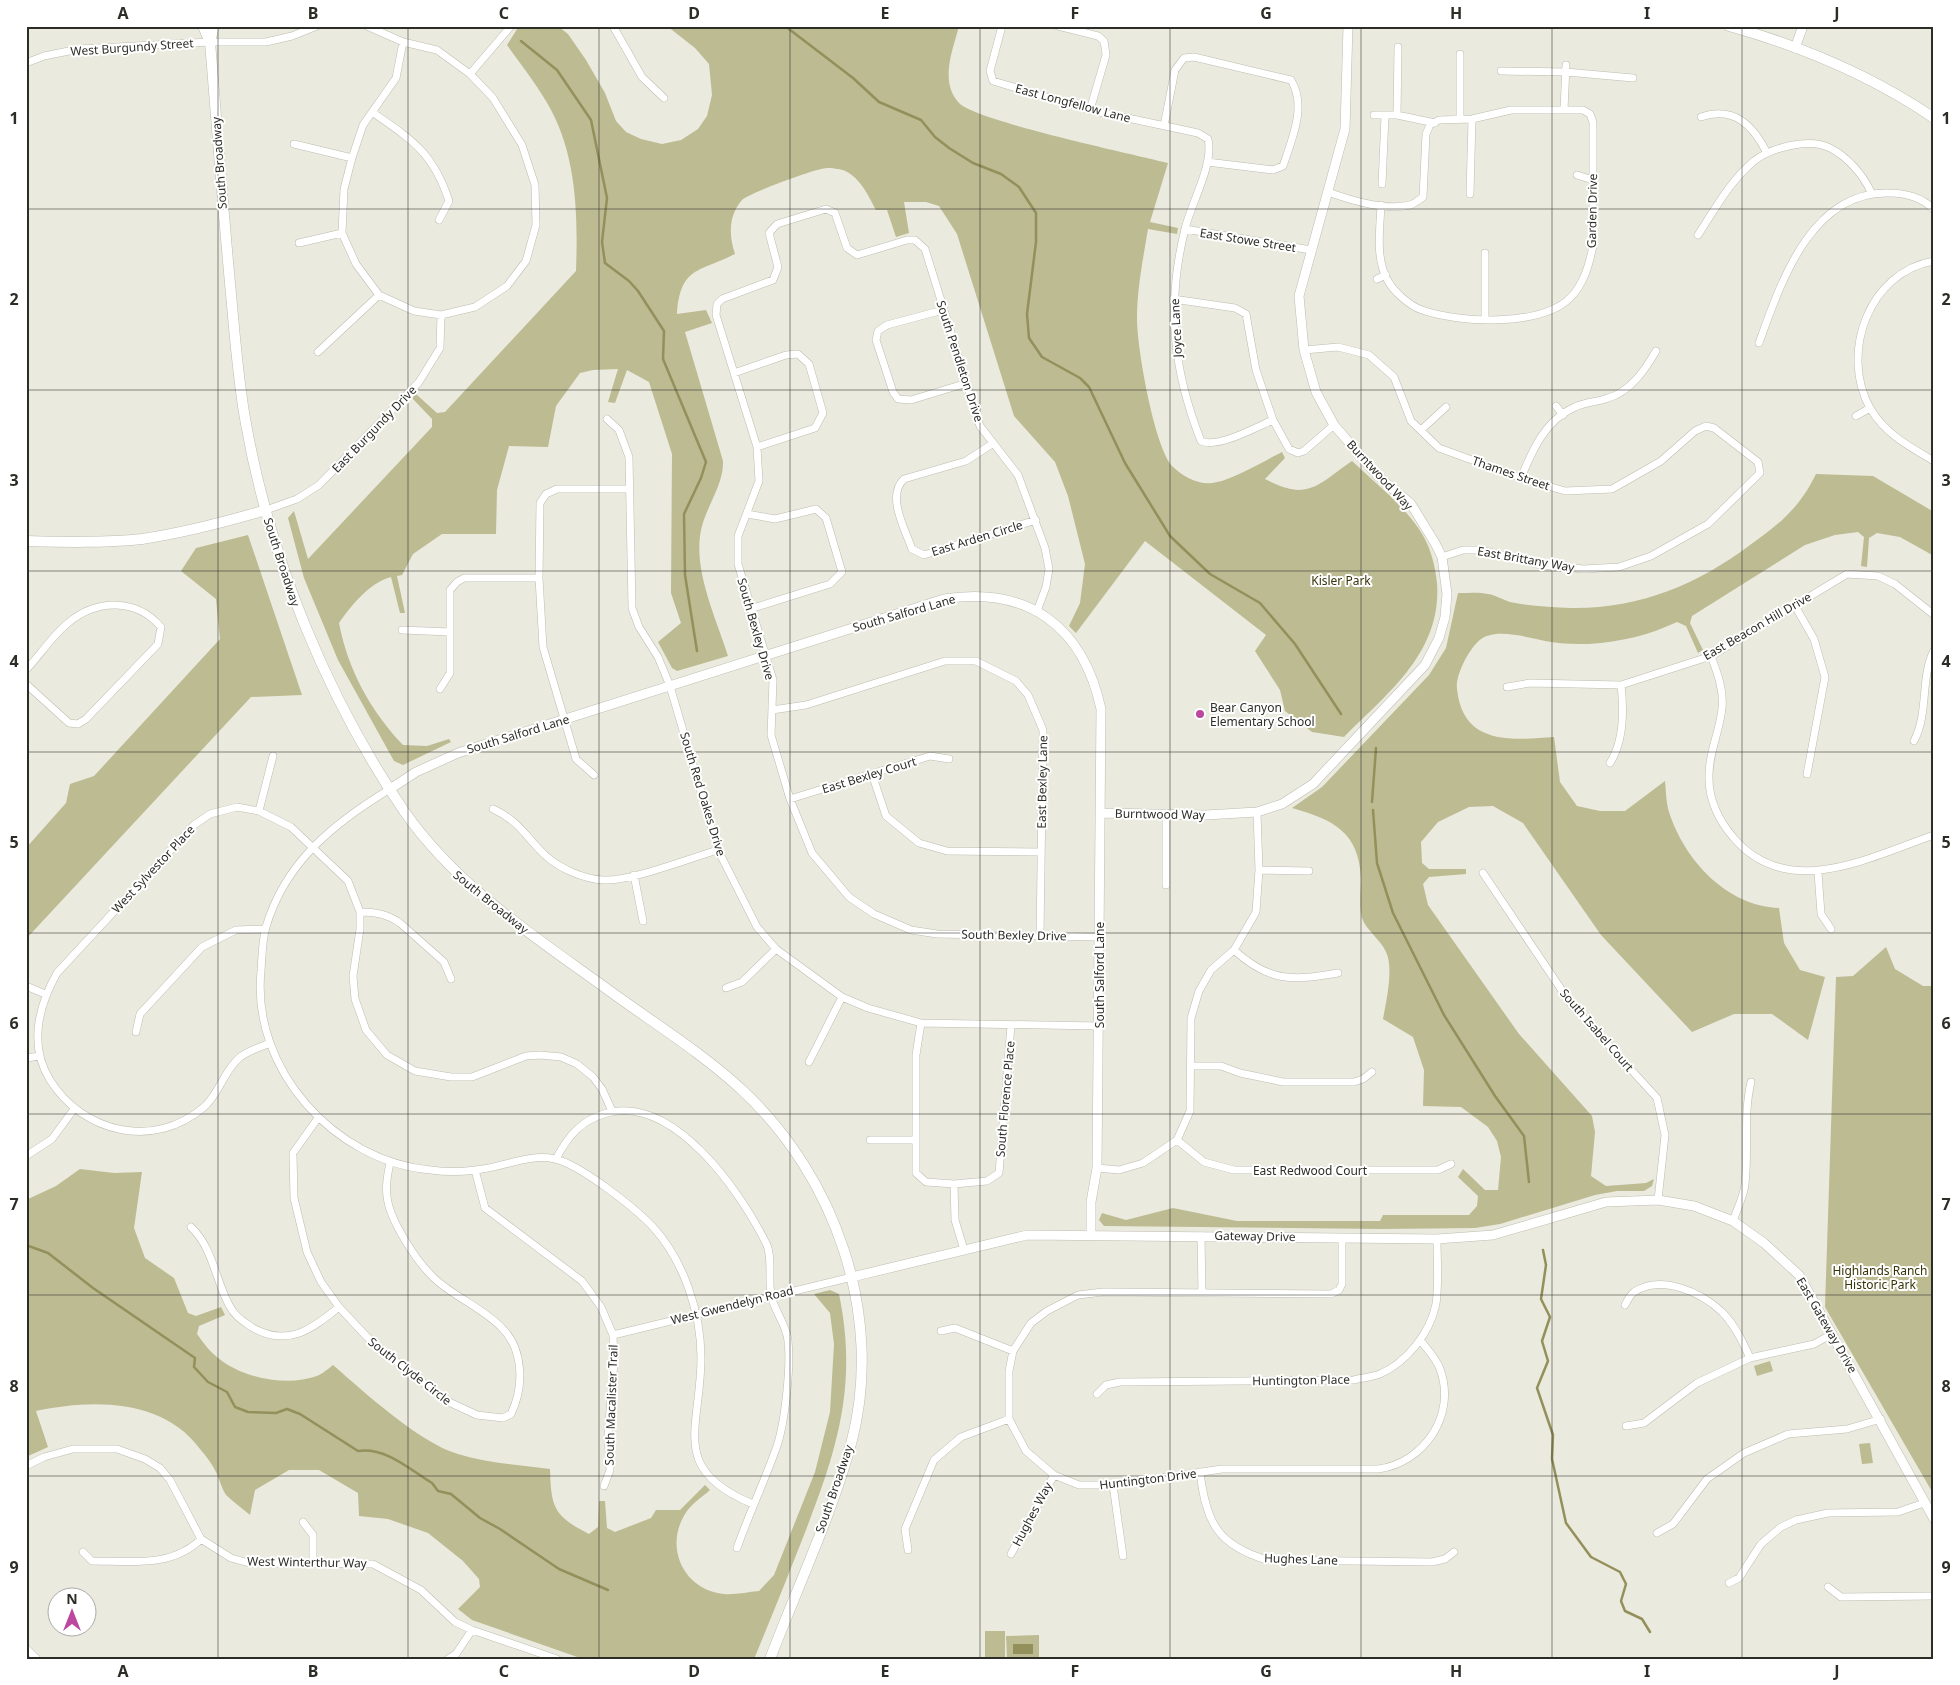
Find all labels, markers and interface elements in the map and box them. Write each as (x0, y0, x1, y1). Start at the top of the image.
text: A (117, 2, 129, 24)
text: B (308, 2, 318, 24)
text: C (499, 2, 509, 24)
text: D (688, 2, 700, 24)
text: E (881, 2, 890, 24)
text: F (1071, 2, 1079, 24)
text: G (1260, 2, 1272, 24)
text: H (1450, 2, 1462, 24)
text: I (1644, 2, 1650, 24)
text: J (1832, 2, 1840, 24)
street label: West Burgundy Street (70, 34, 195, 60)
street label: East Longfellow Lane (1013, 79, 1133, 127)
text: 1 (9, 107, 19, 129)
text: 1 (1941, 107, 1951, 129)
street label: South Broadway (207, 115, 231, 210)
street label: Garden Drive (1583, 173, 1601, 248)
street label: East Stowe Street (1199, 224, 1298, 256)
text: 2 (9, 288, 19, 310)
text: 2 (1941, 288, 1951, 310)
street label: South Pendleton Drive (932, 298, 988, 424)
street label: Joyce Lane (1166, 298, 1186, 359)
street label: East Burgundy Drive (328, 382, 420, 476)
street label: Burntwood Way (1343, 436, 1418, 514)
street label: Thames Street (1470, 452, 1553, 494)
text: 3 (9, 469, 19, 491)
text: 3 (1941, 469, 1951, 491)
street label: South Broadway (260, 515, 305, 609)
street label: East Arden Circle (929, 516, 1025, 560)
street label: East Brittany Way (1476, 542, 1577, 576)
park label: Kisler Park (1311, 572, 1371, 589)
street label: South Bexley Drive (733, 576, 779, 682)
street label: East Beacon Hill Drive (1700, 588, 1814, 664)
street label: South Salford Lane (851, 590, 958, 636)
text: 4 (9, 650, 19, 672)
text: 4 (1941, 650, 1951, 672)
place label: Bear Canyon Elementary School (1210, 699, 1315, 730)
marker: Bear Canyon Elementary School (1194, 708, 1206, 720)
street label: South Salford Lane (465, 710, 572, 758)
street label: South Red Oakes Drive (676, 730, 730, 858)
street label: East Bexley Lane (1033, 735, 1051, 829)
street label: East Bexley Court (820, 752, 919, 797)
street label: Burntwood Way (1115, 805, 1206, 823)
street label: West Sylvestor Place (108, 821, 198, 917)
text: 5 (9, 831, 19, 853)
text: 5 (1941, 831, 1951, 853)
street label: South Broadway (450, 866, 533, 938)
street label: South Salford Lane (1091, 922, 1108, 1028)
street label: South Bexley Drive (961, 926, 1067, 944)
street label: South Isabel Court (1556, 985, 1638, 1076)
text: 6 (9, 1012, 19, 1034)
text: 6 (1941, 1012, 1951, 1034)
street label: South Florence Place (991, 1040, 1019, 1158)
street label: East Redwood Court (1253, 1162, 1368, 1179)
text: 7 (9, 1193, 19, 1215)
text: 7 (1941, 1193, 1951, 1215)
street label: Gateway Drive (1214, 1227, 1296, 1245)
park label: Highlands Ranch Historic Park (1832, 1262, 1928, 1293)
street label: East Gateway Drive (1793, 1274, 1861, 1376)
street label: West Gwendelyn Road (669, 1282, 795, 1328)
street label: South Clyde Circle (365, 1333, 455, 1409)
street label: South Macalister Trail (600, 1344, 622, 1466)
street label: Huntington Place (1252, 1371, 1350, 1389)
text: 8 (9, 1375, 19, 1397)
text: 8 (1941, 1375, 1951, 1397)
street label: South Broadway (811, 1442, 857, 1535)
street label: Huntington Drive (1098, 1465, 1198, 1493)
street label: Hughes Way (1008, 1478, 1056, 1549)
street label: Hughes Lane (1264, 1549, 1338, 1569)
street label: West Winterthur Way (247, 1552, 368, 1572)
text: 9 (9, 1556, 19, 1578)
text: 9 (1941, 1556, 1951, 1578)
north arrow (48, 1588, 98, 1638)
text: N (66, 1589, 78, 1608)
text: A (117, 1660, 129, 1682)
text: B (308, 1660, 318, 1682)
text: C (499, 1660, 509, 1682)
text: D (688, 1660, 700, 1682)
text: E (881, 1660, 890, 1682)
text: F (1071, 1660, 1079, 1682)
text: G (1260, 1660, 1272, 1682)
text: H (1450, 1660, 1462, 1682)
text: I (1644, 1660, 1650, 1682)
text: J (1832, 1660, 1840, 1682)

